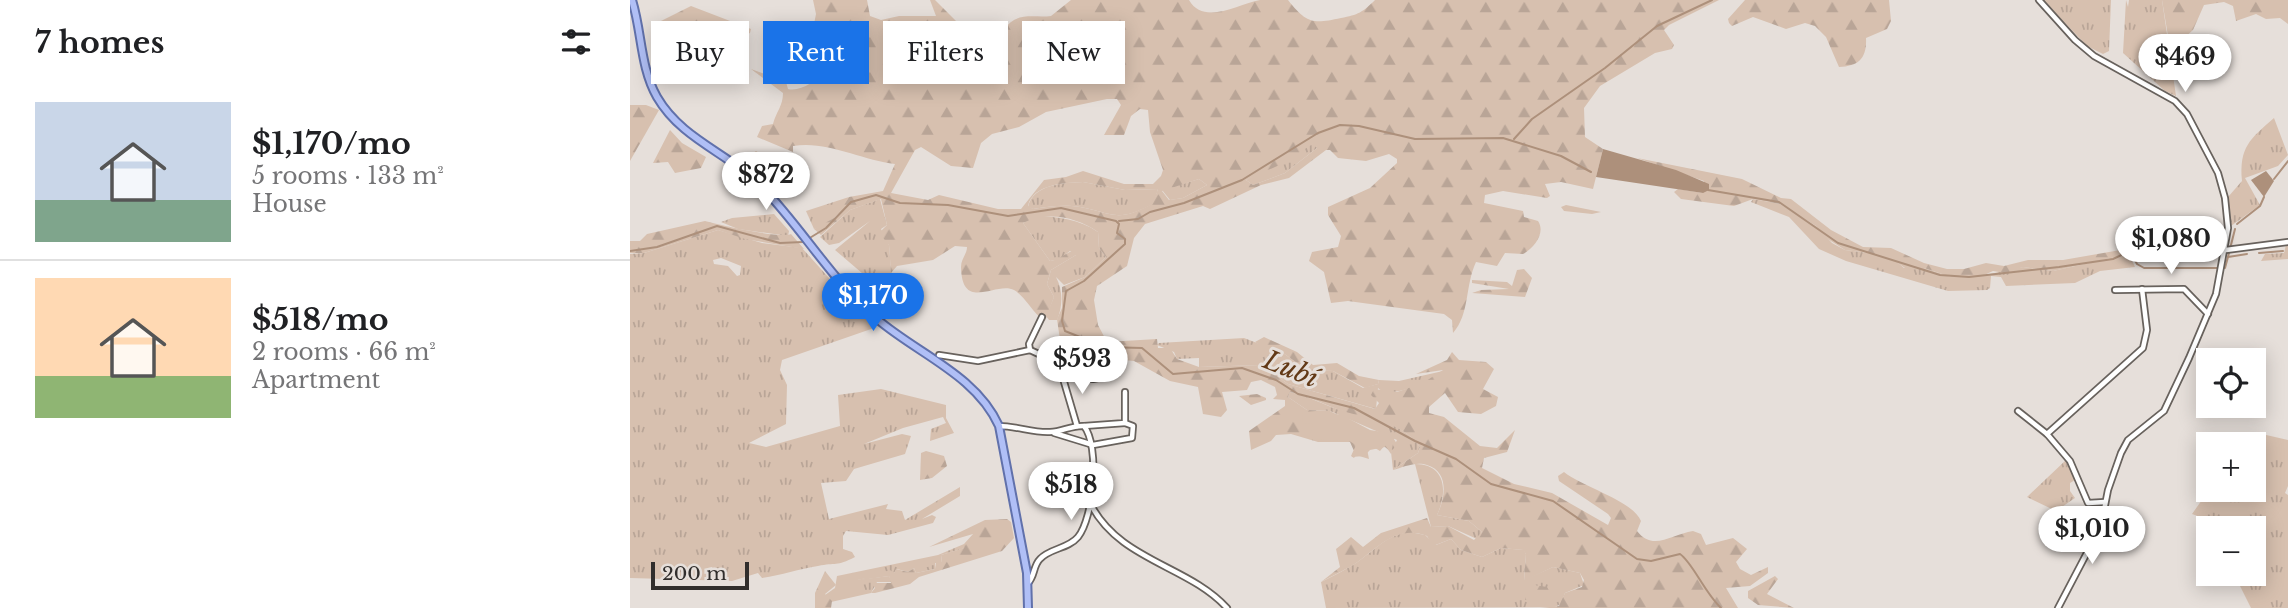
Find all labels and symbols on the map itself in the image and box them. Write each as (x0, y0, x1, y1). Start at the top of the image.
pin: $469 (2144, 34, 2226, 94)
pin: $872 (725, 152, 807, 212)
pin: $1,080 (2114, 216, 2228, 276)
pin: $1,170 (816, 274, 930, 333)
pin: $593 (1041, 336, 1123, 396)
water label: Lubí (1258, 343, 1325, 395)
pin: $518 (1030, 462, 1112, 522)
pin: $1,010 (2035, 506, 2149, 566)
scale bar (651, 559, 749, 591)

